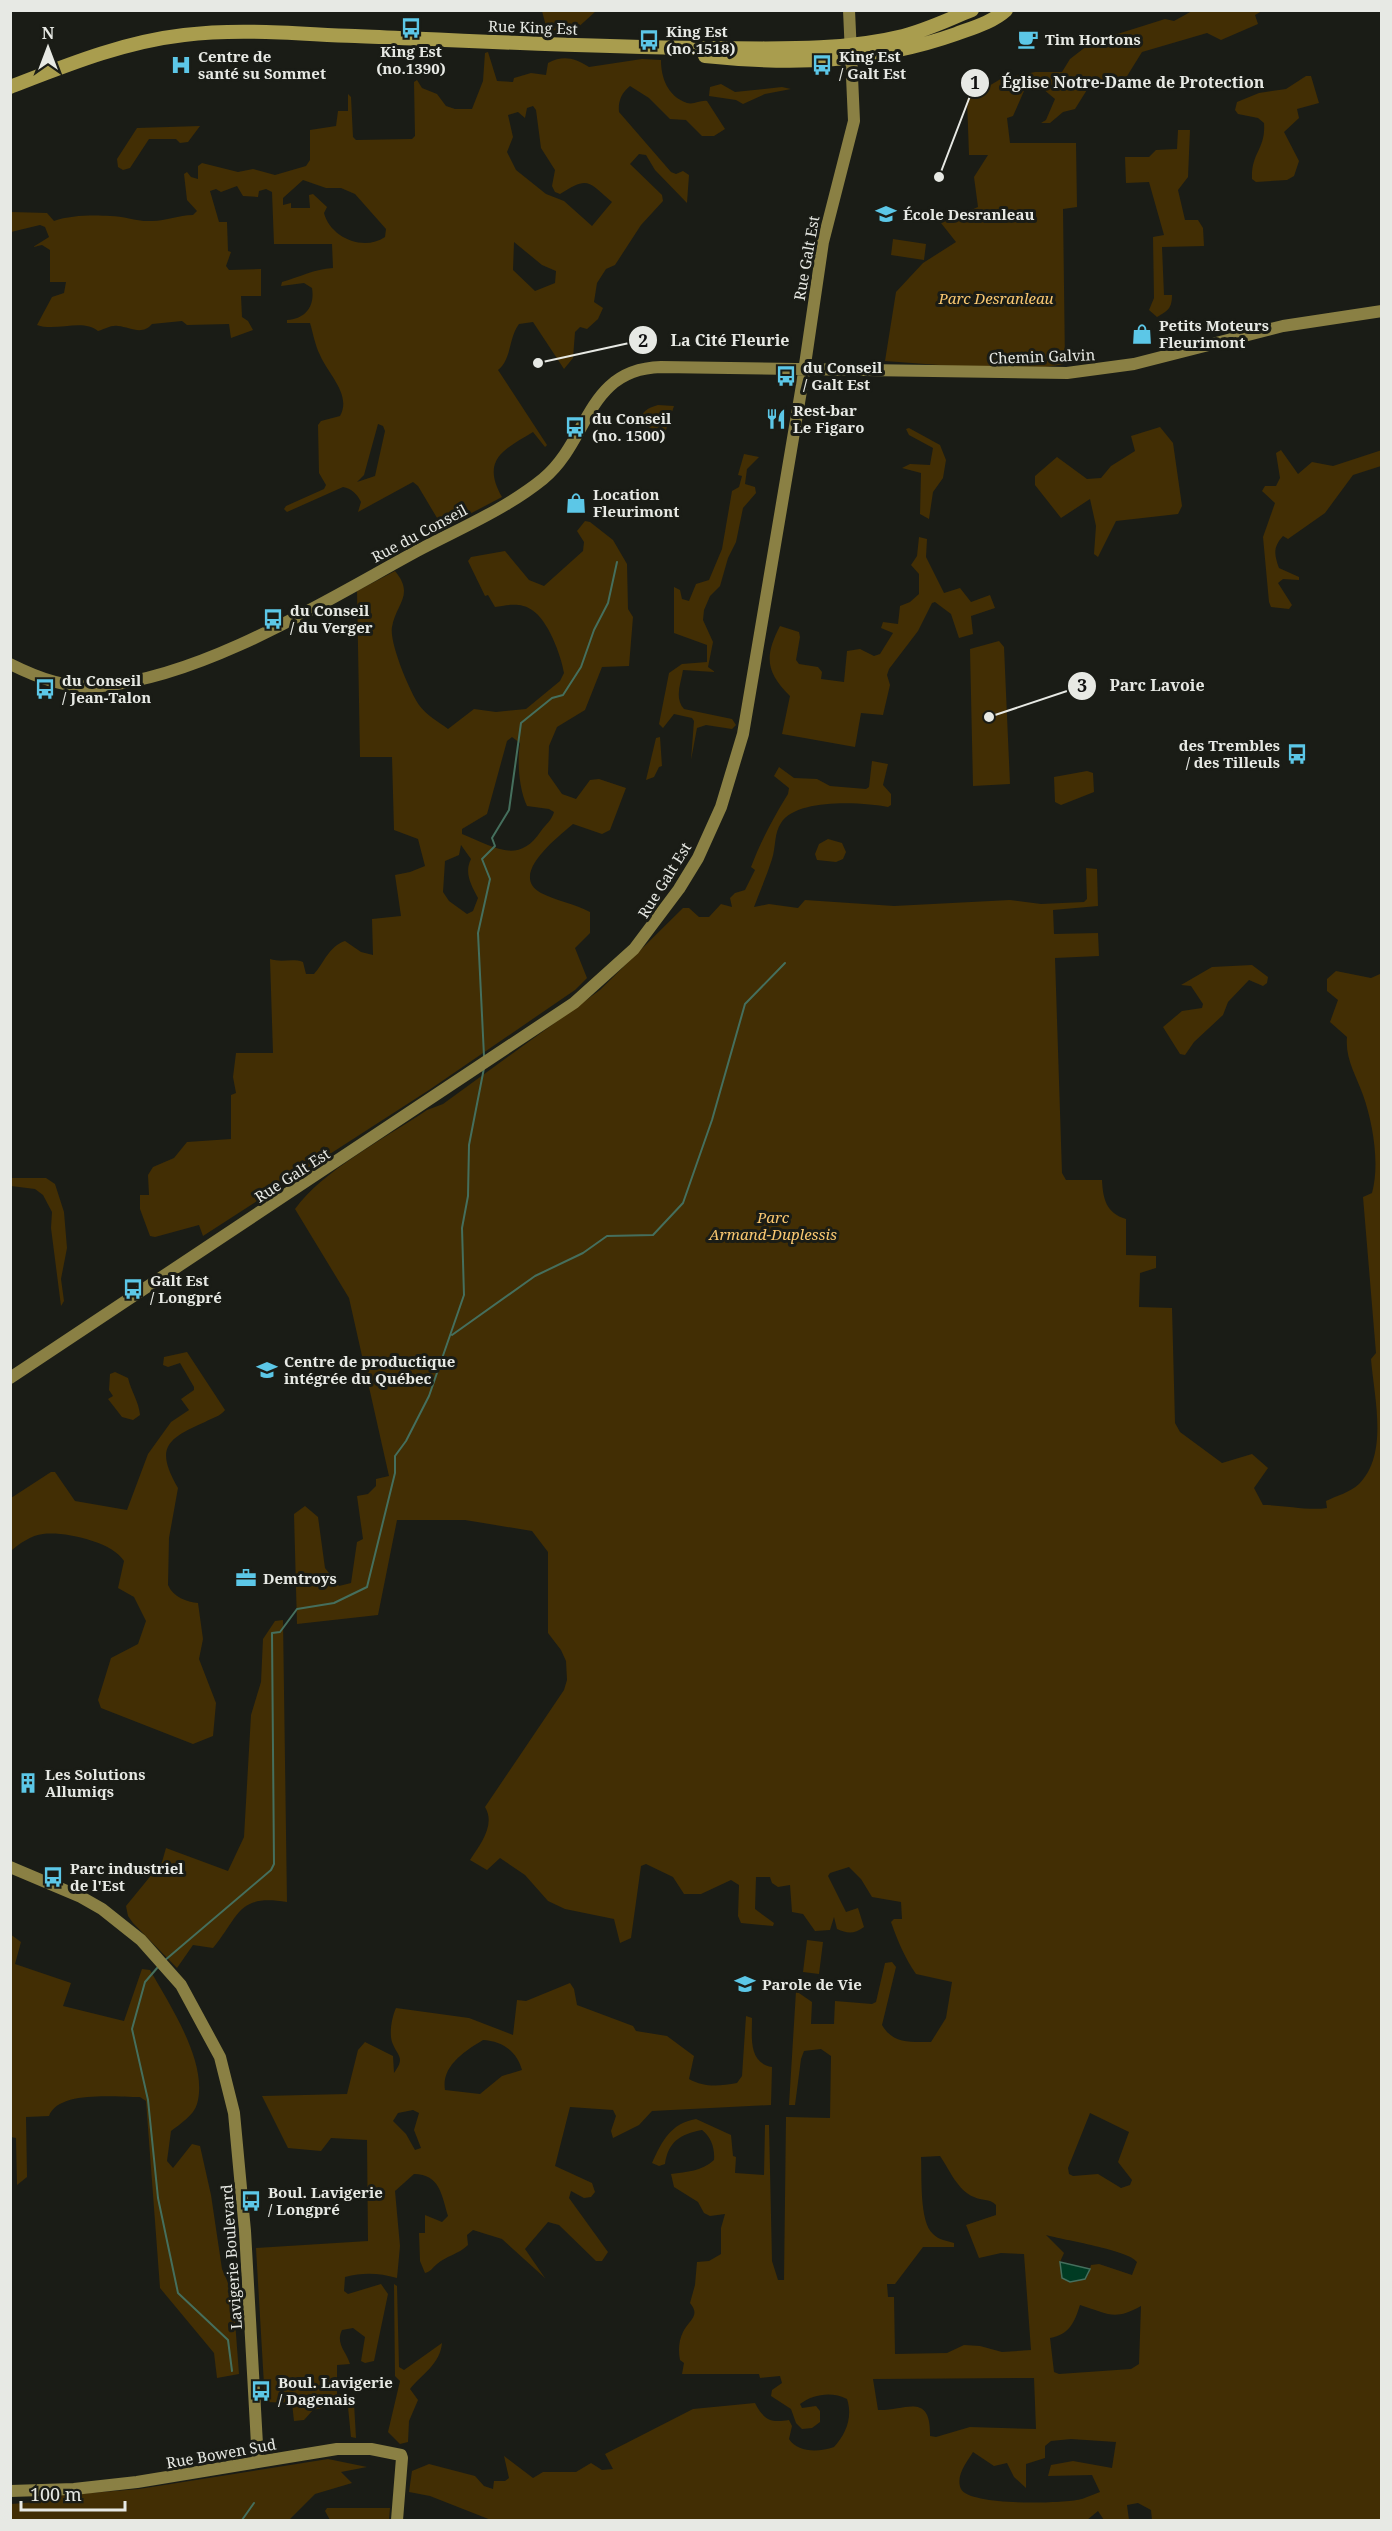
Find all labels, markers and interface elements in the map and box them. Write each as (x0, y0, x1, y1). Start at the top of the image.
street label: Rue King Est (488, 15, 578, 39)
bus stop icon: King Est (no.1390) (399, 16, 423, 40)
north arrow (18, 18, 78, 78)
place label: King Est (no.1518) (666, 21, 736, 58)
text: N (42, 22, 55, 44)
cafe icon: Tim Hortons (1016, 27, 1040, 51)
bus stop icon: King Est (no.1518) (637, 28, 661, 52)
place label: Tim Hortons (1045, 29, 1141, 49)
place label: King Est (no.1390) (376, 41, 446, 78)
place label: Centre de santé su Sommet (198, 46, 326, 83)
place label: King Est / Galt Est (839, 46, 906, 83)
hospital icon: Centre de santé su Sommet (169, 53, 193, 77)
bus stop icon: King Est / Galt Est (810, 53, 834, 77)
callout: Église Notre-Dame de Protection (960, 66, 1277, 100)
text: 1 (970, 70, 980, 94)
text: Église Notre-Dame de Protection (1002, 71, 1265, 93)
school or university icon: École Desranleau (874, 202, 898, 226)
place label: École Desranleau (903, 204, 1034, 224)
street label: Rue Galt Est (789, 214, 823, 302)
park label: Parc Desranleau (937, 288, 1054, 308)
place label: Petits Moteurs Fleurimont (1159, 315, 1269, 352)
shop icon: Petits Moteurs Fleurimont (1130, 322, 1154, 346)
callout: La Cité Fleurie (628, 323, 801, 357)
text: 2 (638, 328, 648, 352)
text: La Cité Fleurie (671, 329, 789, 351)
street label: Chemin Galvin (989, 344, 1096, 368)
place label: du Conseil / Galt Est (803, 357, 883, 394)
bus stop icon: du Conseil / Galt Est (774, 364, 798, 388)
place label: Rest-bar Le Figaro (793, 400, 864, 437)
restaurant icon: Rest-bar Le Figaro (764, 407, 788, 431)
place label: du Conseil (no. 1500) (592, 408, 672, 445)
bus stop icon: du Conseil (no. 1500) (563, 415, 587, 439)
place label: Location Fleurimont (593, 484, 679, 521)
shop icon: Location Fleurimont (564, 491, 588, 515)
street label: Rue du Conseil (368, 499, 471, 567)
place label: du Conseil / du Verger (290, 600, 373, 637)
bus stop icon: du Conseil / du Verger (261, 607, 285, 631)
callout: Parc Lavoie (1067, 669, 1216, 703)
place label: du Conseil / Jean-Talon (62, 670, 151, 707)
text: 3 (1077, 673, 1087, 697)
text: Parc Lavoie (1109, 674, 1205, 696)
bus stop icon: du Conseil / Jean-Talon (33, 677, 57, 701)
place label: des Trembles / des Tilleuls (1179, 735, 1280, 772)
bus stop icon: des Trembles / des Tilleuls (1285, 742, 1309, 766)
street label: Rue Galt Est (633, 838, 695, 922)
street label: Rue Galt Est (251, 1143, 333, 1207)
park label: Parc Armand-Duplessis (708, 1207, 837, 1244)
place label: Galt Est / Longpré (150, 1270, 222, 1307)
bus stop icon: Galt Est / Longpré (121, 1277, 145, 1301)
place label: Centre de productique intégrée du Québec (284, 1351, 455, 1388)
school or university icon: Centre de productique intégrée du Québec (255, 1358, 279, 1382)
office icon: Demtroys (234, 1566, 258, 1590)
place label: Demtroys (263, 1568, 337, 1588)
place label: Les Solutions Allumiqs (45, 1764, 145, 1801)
building icon: Les Solutions Allumiqs (16, 1771, 40, 1795)
place label: Parc industriel de l'Est (70, 1858, 184, 1895)
bus stop icon: Parc industriel de l'Est (41, 1865, 65, 1889)
school or university icon: Parole de Vie (733, 1972, 757, 1996)
place label: Parole de Vie (762, 1974, 862, 1994)
place label: Boul. Lavigerie / Longpré (268, 2182, 383, 2219)
street label: Lavigerie Boulevard (216, 2184, 246, 2330)
bus stop icon: Boul. Lavigerie / Longpré (239, 2189, 263, 2213)
place label: Boul. Lavigerie / Dagenais (278, 2372, 393, 2409)
bus stop icon: Boul. Lavigerie / Dagenais (249, 2379, 273, 2403)
street label: Rue Bowen Sud (165, 2433, 277, 2473)
scale bar (21, 2474, 124, 2512)
text: 100 m (30, 2482, 82, 2506)

